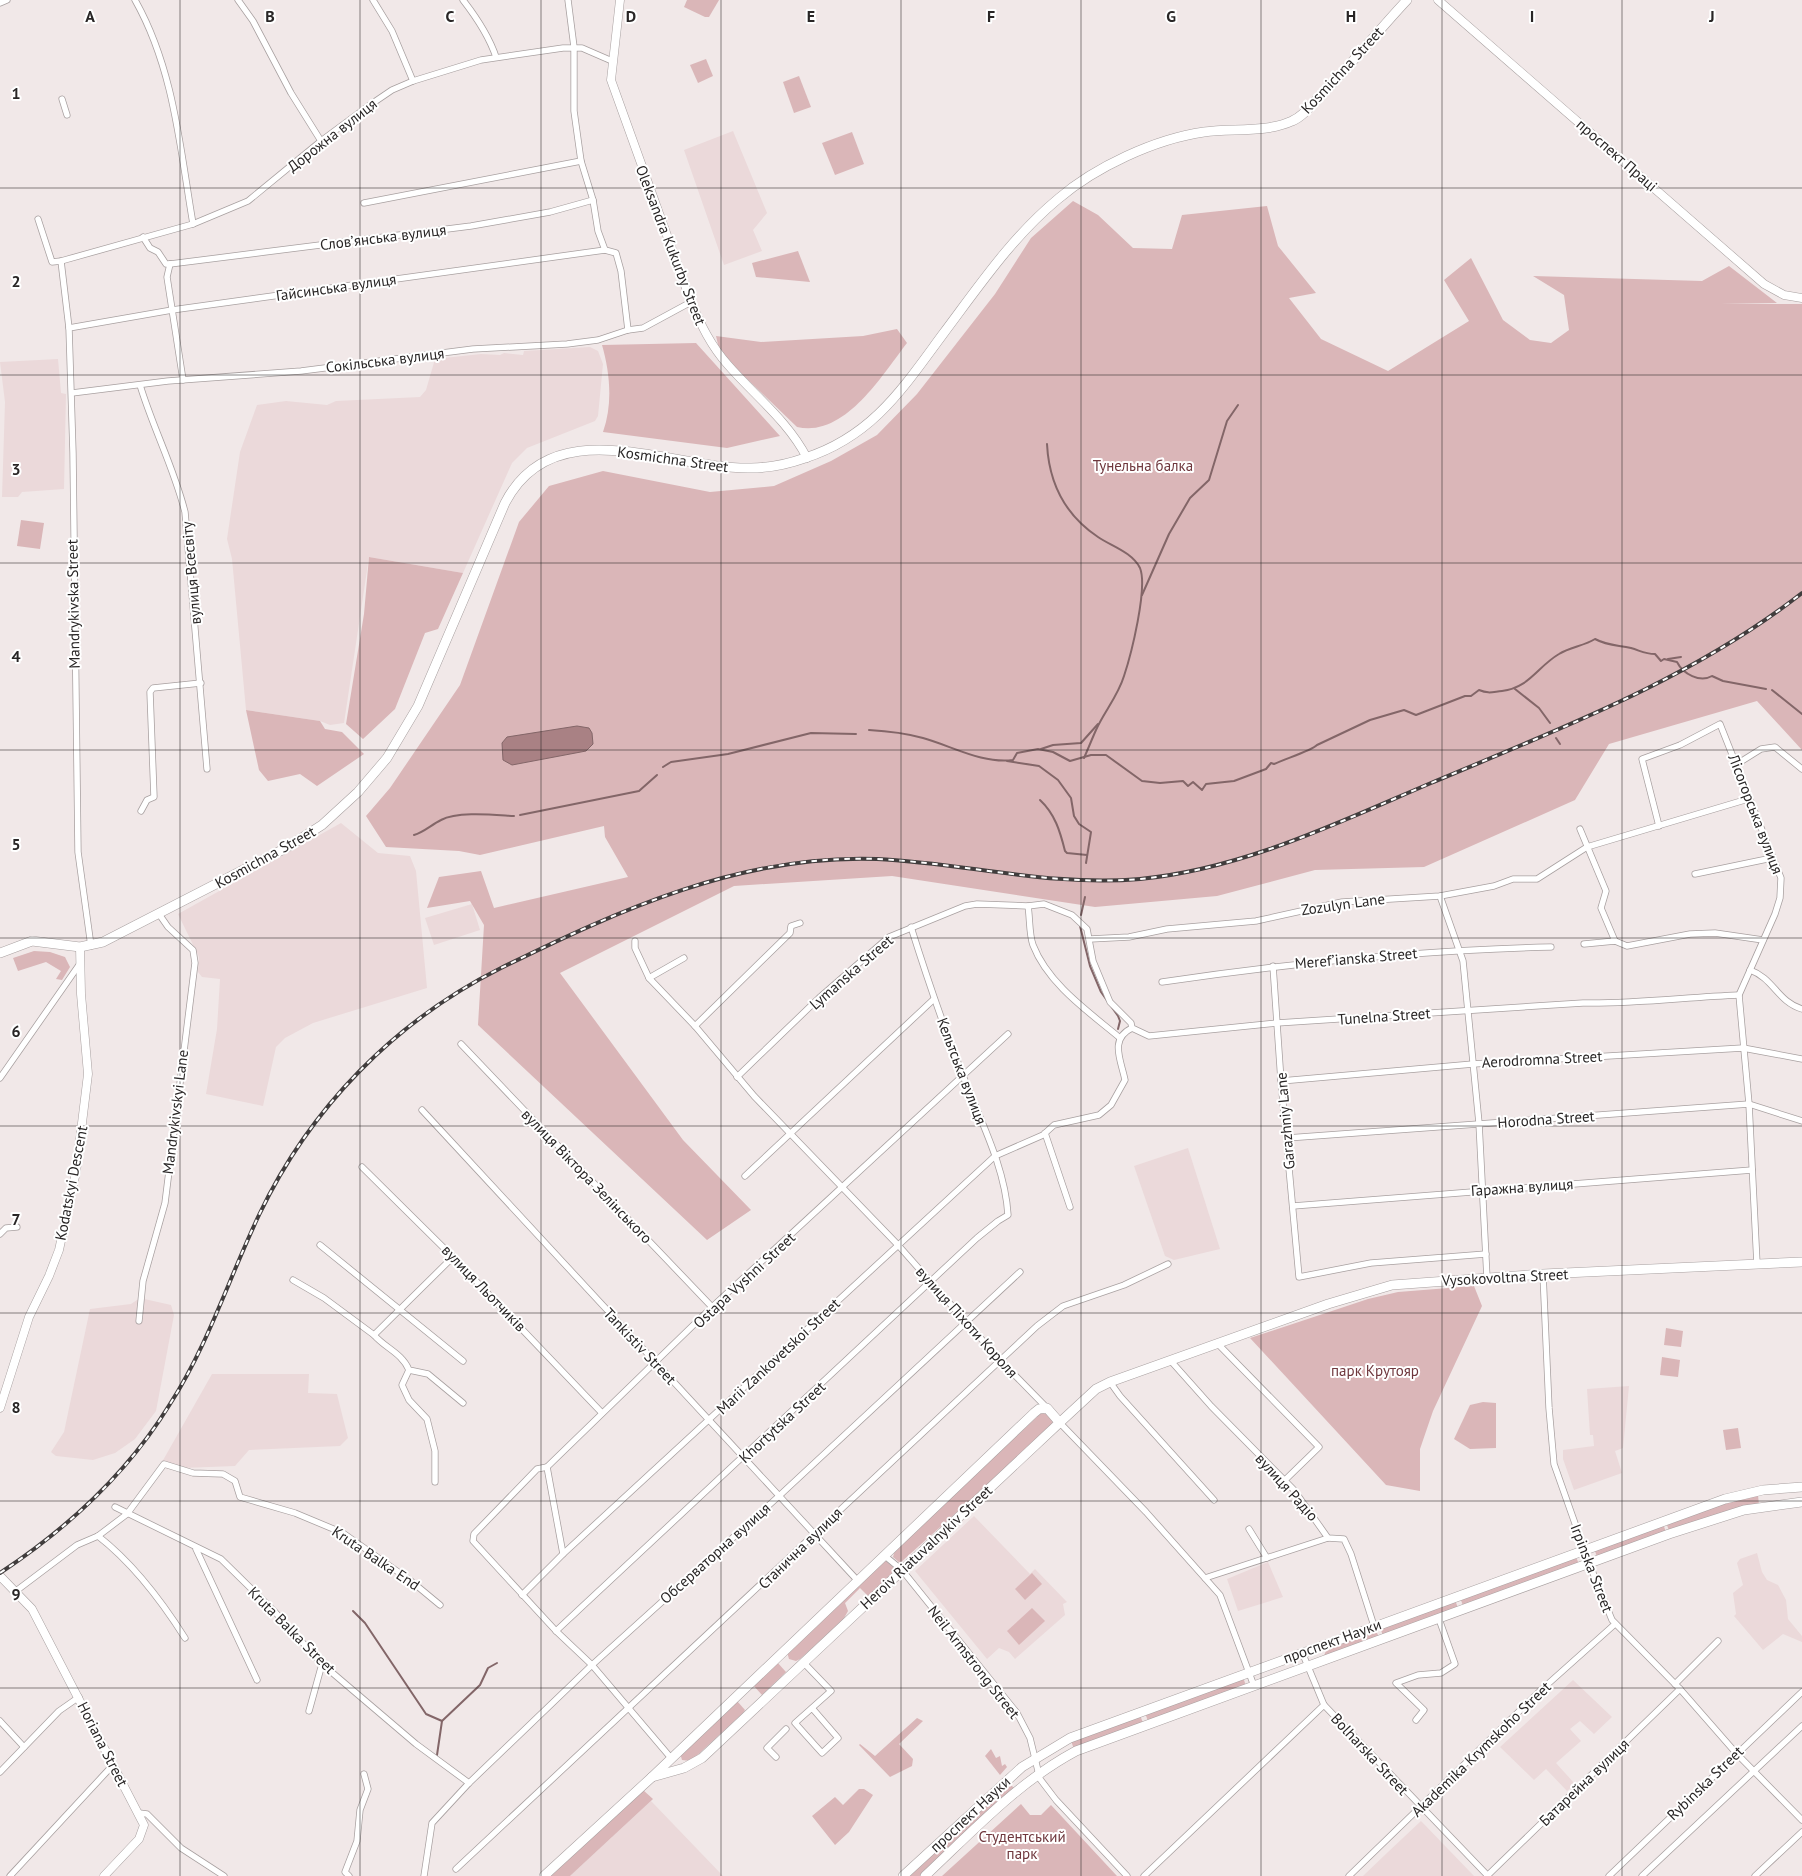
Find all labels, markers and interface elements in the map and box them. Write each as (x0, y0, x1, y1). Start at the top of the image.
text: A (85, 6, 95, 26)
text: B (265, 6, 275, 26)
text: C (446, 6, 455, 26)
text: D (626, 6, 636, 26)
text: E (807, 6, 815, 26)
text: F (987, 6, 995, 26)
text: G (1166, 6, 1176, 26)
text: H (1346, 6, 1356, 26)
text: I (1530, 6, 1534, 26)
text: J (1708, 6, 1715, 26)
street label: Kosmichna Street (1297, 23, 1387, 117)
text: 1 (11, 83, 21, 103)
street label: Дорожна вулиця (283, 94, 381, 176)
street label: проспект Праці (1573, 115, 1661, 195)
street label: Oleksandra Kukurby Street (632, 162, 710, 328)
street label: Словʼянська вулиця (319, 220, 447, 254)
street label: Гайсинська вулиця (275, 269, 397, 305)
text: 2 (11, 271, 21, 291)
street label: Сокільська вулиця (325, 343, 445, 377)
street label: Kosmichna Street (616, 442, 730, 476)
park label: Тунельна балка (1093, 456, 1193, 475)
text: 3 (11, 459, 21, 479)
street label: вулиця Всесвіту (177, 521, 205, 625)
street label: Mandrykivska Street (62, 539, 84, 669)
text: 4 (11, 646, 21, 666)
street label: Лісогорська вулиця (1724, 750, 1788, 877)
street label: Kosmichna Street (211, 822, 319, 892)
text: 5 (11, 834, 21, 854)
street label: Zozulyn Lane (1300, 889, 1386, 919)
street label: Lymanska Street (805, 931, 897, 1013)
street label: Meref’ianska Street (1294, 943, 1418, 973)
street label: Tunelna Street (1337, 1003, 1431, 1029)
street label: Кельтська вулиця (933, 1015, 991, 1127)
text: 6 (11, 1021, 21, 1041)
street label: Aerodromna Street (1481, 1046, 1603, 1072)
street label: Mandrykivskyi Lane (158, 1049, 192, 1175)
street label: Garazhniy Lane (1271, 1072, 1299, 1170)
street label: вулиця Віктора Зелінського (518, 1105, 656, 1247)
street label: Horodna Street (1497, 1106, 1595, 1132)
street label: Kodatskyi Descent (51, 1124, 91, 1242)
street label: Гаражна вулиця (1470, 1174, 1574, 1200)
text: 7 (11, 1209, 21, 1229)
street label: Ostapa Vyshni Street (689, 1228, 799, 1332)
street label: вулиця Льотчиків (438, 1241, 530, 1335)
street label: вулиця Піхоти Короля (912, 1262, 1022, 1382)
street label: Vysokovoltna Street (1440, 1264, 1569, 1290)
street label: Marii Zankovetskoi Street (712, 1294, 844, 1418)
street label: Tankistiv Street (600, 1304, 680, 1388)
park label: парк Крутояр (1331, 1361, 1419, 1380)
street label: Khortytska Street (735, 1377, 829, 1467)
text: 8 (11, 1397, 21, 1417)
street label: вулиця Радіо (1252, 1449, 1322, 1525)
street label: Heroiv Riatuvalnykiv Street (856, 1481, 996, 1613)
street label: Обсерваторна вулиця (656, 1498, 774, 1608)
street label: Станична вулиця (754, 1503, 846, 1593)
street label: Irpinska Street (1566, 1521, 1618, 1615)
street label: Kruta Balka End (328, 1522, 424, 1594)
street label: Kruta Balka Street (244, 1582, 340, 1678)
text: 9 (11, 1584, 21, 1604)
street label: Neil Armstrong Street (924, 1601, 1024, 1723)
street label: проспект Науки (1280, 1614, 1384, 1668)
street label: Akademika Krymskoho Street (1407, 1677, 1555, 1821)
street label: Horiana Street (74, 1698, 132, 1790)
street label: Bolharska Street (1327, 1709, 1413, 1799)
street label: Батарейна вулиця (1535, 1734, 1633, 1830)
street label: Rybinska Street (1663, 1742, 1747, 1824)
street label: проспект Науки (926, 1772, 1014, 1856)
park label: Студентський парк (978, 1827, 1066, 1863)

